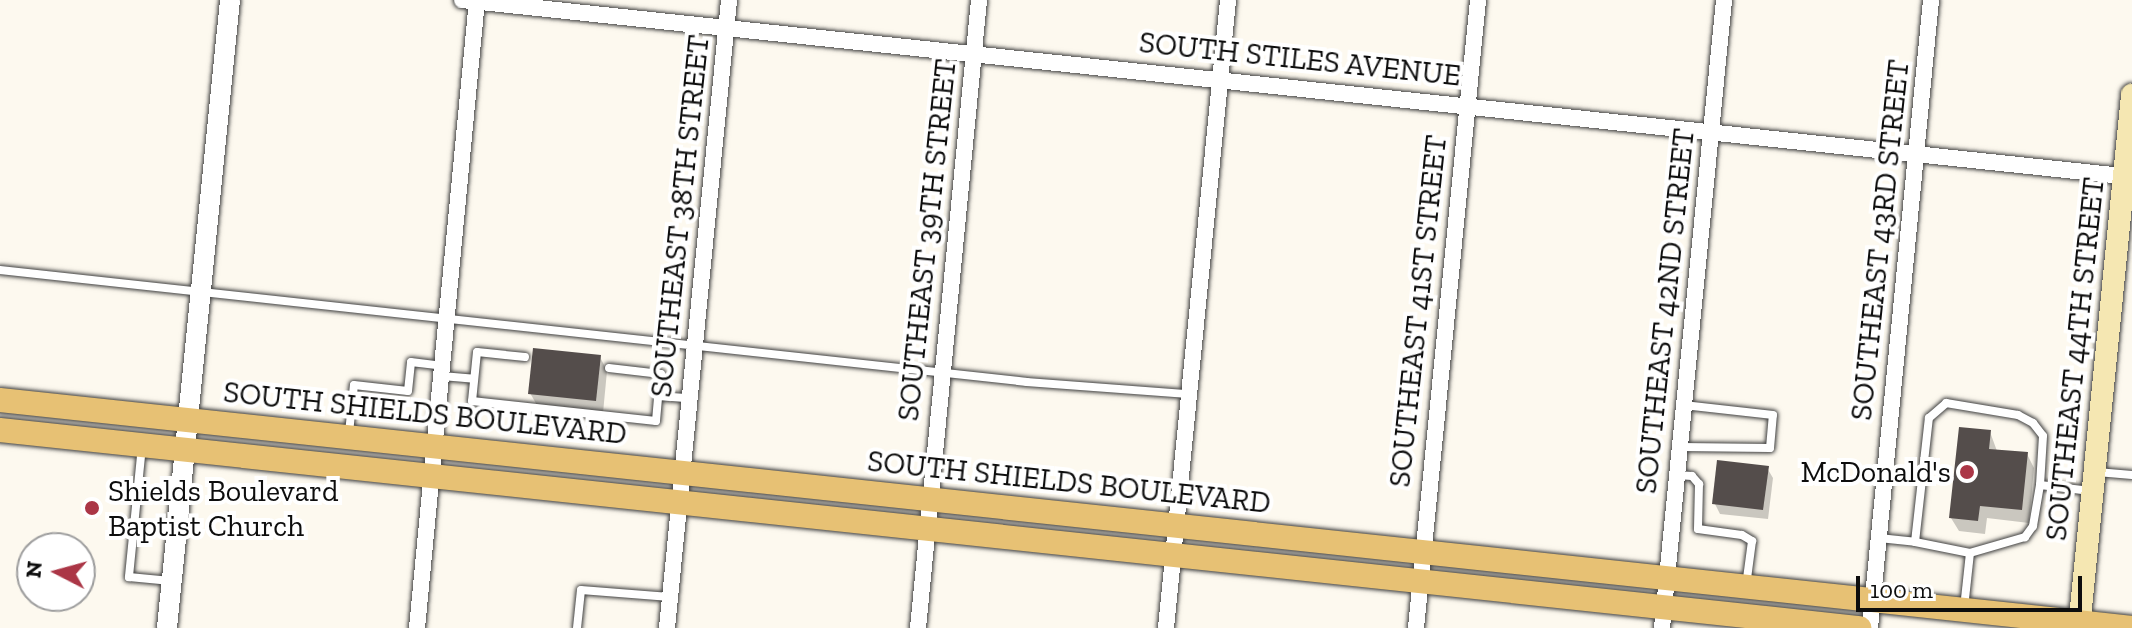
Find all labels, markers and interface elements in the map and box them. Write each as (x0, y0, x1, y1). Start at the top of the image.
street label: SOUTH STILES AVENUE (1137, 24, 1463, 94)
street label: SOUTHEAST 38TH STREET (643, 33, 717, 399)
street label: SOUTHEAST 39TH STREET (890, 57, 964, 423)
street label: SOUTHEAST 43RD STREET (1843, 58, 1917, 422)
street label: SOUTHEAST 42ND STREET (1628, 126, 1702, 496)
street label: SOUTHEAST 41ST STREET (1382, 133, 1454, 489)
street label: SOUTHEAST 44TH STREET (2038, 175, 2112, 543)
street label: SOUTH SHIELDS BOULEVARD (222, 374, 628, 452)
street label: SOUTH SHIELDS BOULEVARD (866, 443, 1272, 521)
place label: McDonald's (1800, 454, 1951, 490)
marker: McDonald's (1958, 463, 1976, 481)
place label: Shields Boulevard Baptist Church (108, 473, 338, 544)
marker: Shields Boulevard Baptist Church (83, 499, 101, 517)
north arrow (16, 532, 96, 612)
text: N (19, 560, 48, 579)
scale bar (1860, 560, 2086, 610)
text: 100 m (1870, 575, 1933, 604)

